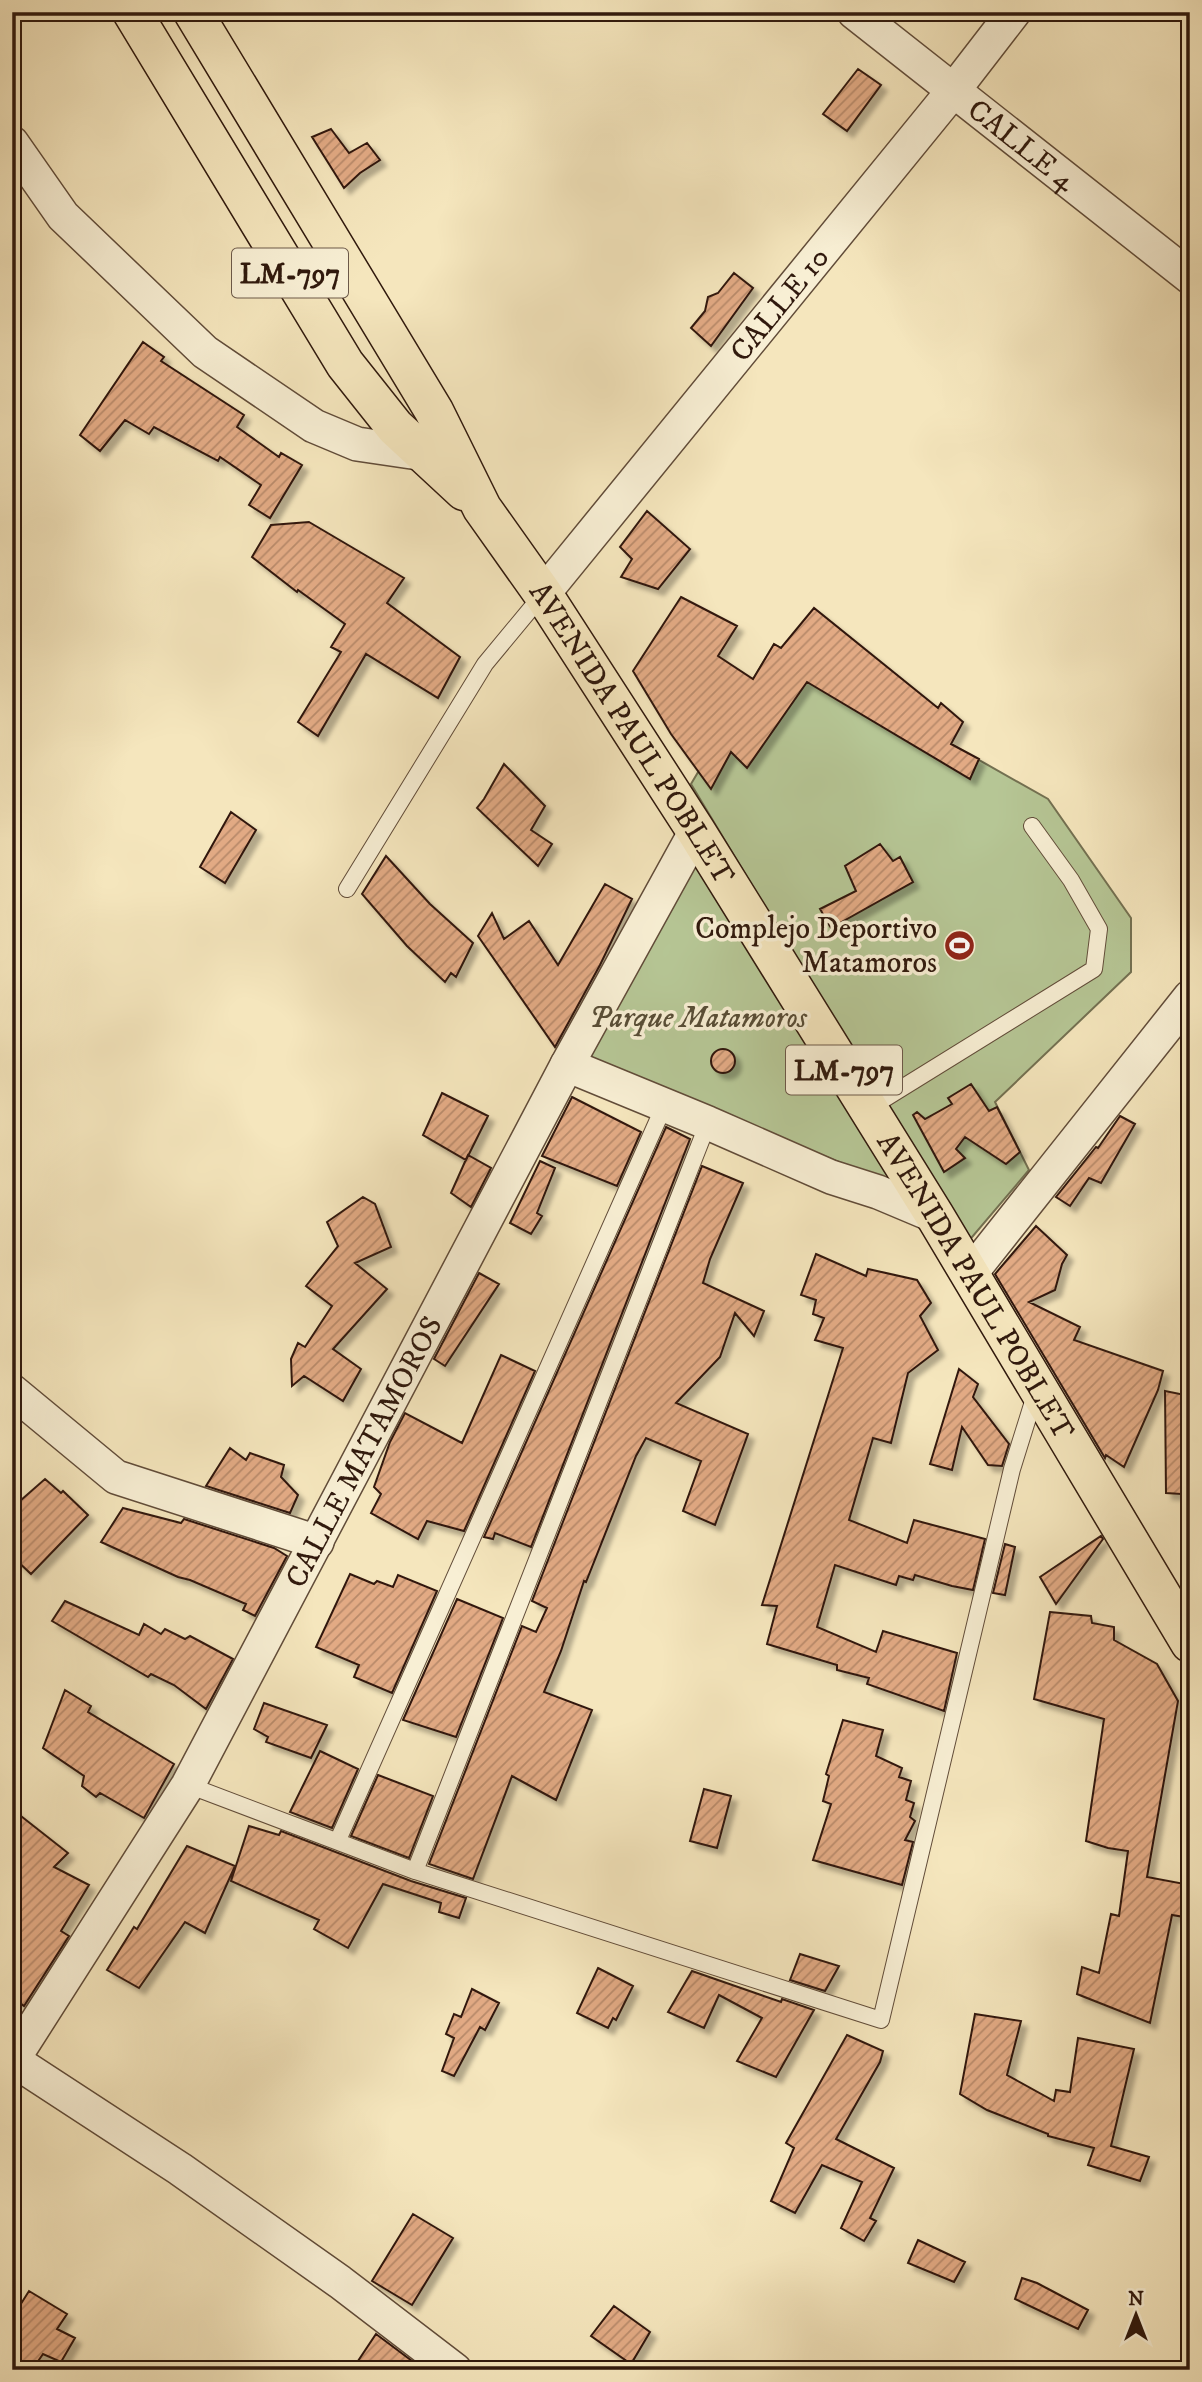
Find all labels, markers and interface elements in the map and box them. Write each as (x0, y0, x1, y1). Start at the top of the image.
street label: CALLE 4 (960, 92, 1083, 200)
street label: CALLE 10 (723, 240, 838, 370)
road number: LM-797 (232, 248, 348, 298)
street label: AVENIDA PAUL POBLET (520, 575, 742, 892)
place label: Complejo Deportivo Matamoros (695, 911, 937, 982)
sports icon: Complejo Deportivo Matamoros (943, 928, 977, 962)
park label: Parque Matamoros (589, 1000, 808, 1037)
road number: LM-797 (786, 1046, 902, 1094)
street label: AVENIDA PAUL POBLET (868, 1126, 1082, 1447)
street label: CALLE MATAMOROS (278, 1310, 451, 1594)
north arrow (1100, 2280, 1170, 2350)
text: N (1128, 2288, 1144, 2311)

